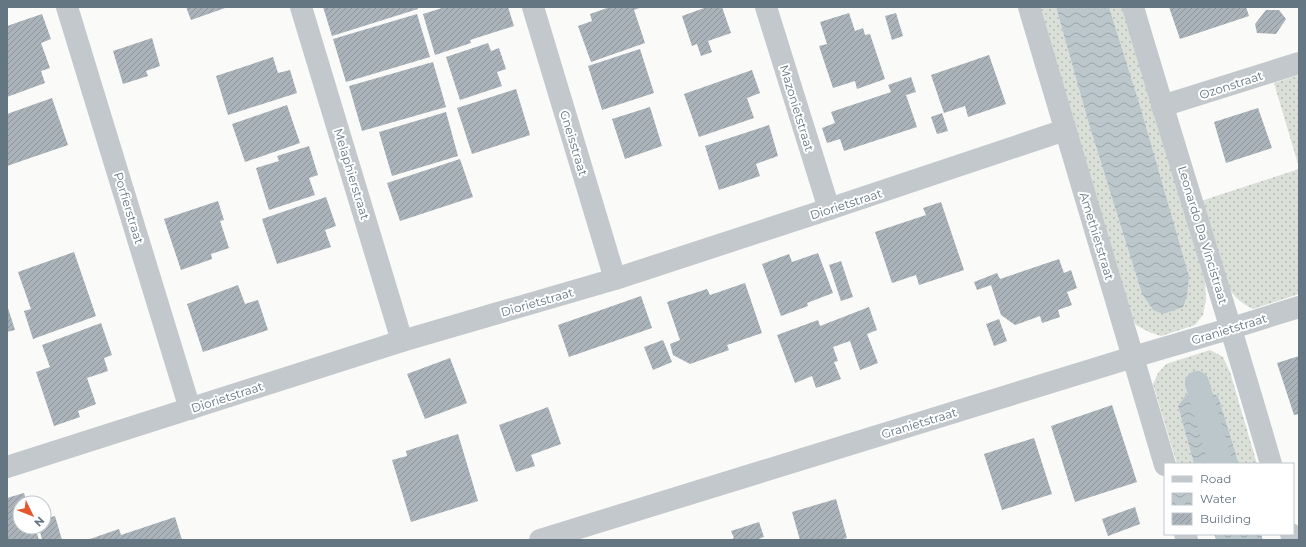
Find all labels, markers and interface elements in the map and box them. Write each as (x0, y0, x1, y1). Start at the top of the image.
street label: Mazonietstraat (777, 63, 817, 153)
street label: Ozonstraat (1197, 68, 1265, 102)
street label: Gneisstraat (557, 108, 591, 178)
street label: Melaphierstraat (331, 127, 373, 222)
street label: Leonardo Da Vincistraat (1175, 164, 1231, 306)
street label: Porfierstraat (111, 170, 147, 246)
street label: Diorietstraat (808, 185, 884, 223)
street label: Amethietstraat (1077, 190, 1118, 282)
street label: Diorietstraat (499, 284, 575, 320)
street label: Granietstraat (1189, 310, 1269, 348)
street label: Diorietstraat (189, 378, 265, 416)
street label: Granietstraat (879, 404, 959, 442)
legend (1164, 463, 1294, 535)
text: Road (1200, 471, 1231, 486)
text: Water (1200, 491, 1237, 506)
north arrow (12, 495, 52, 535)
text: Building (1200, 511, 1251, 526)
text: N (31, 514, 47, 530)

